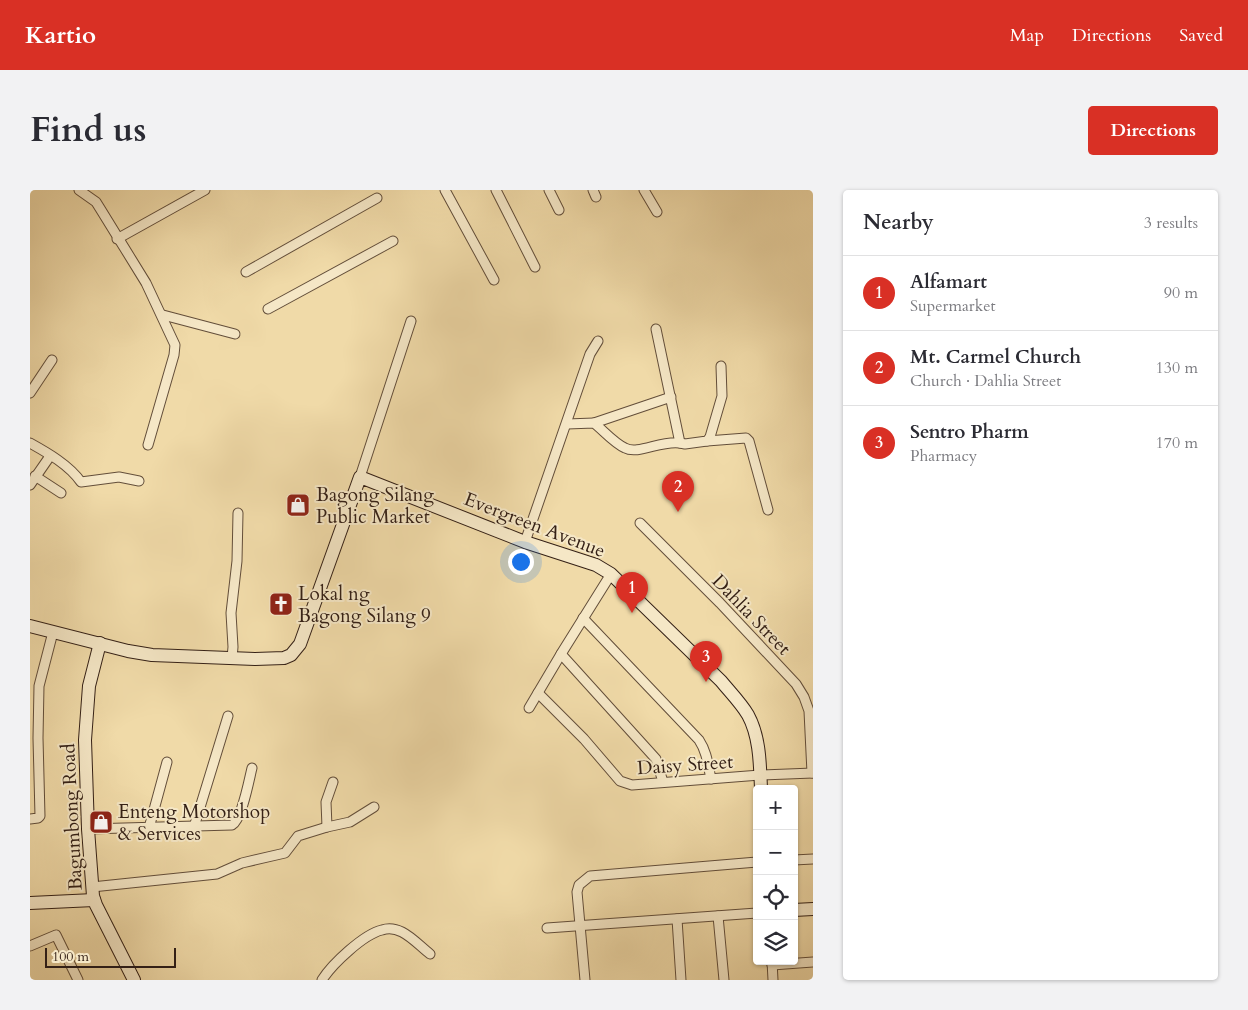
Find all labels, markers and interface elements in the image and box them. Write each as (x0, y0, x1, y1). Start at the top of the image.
text: Kartio (25, 19, 96, 52)
text: Map (1010, 23, 1044, 48)
text: Directions (1072, 23, 1151, 48)
text: Saved (1179, 23, 1223, 48)
text: Find us (30, 106, 146, 154)
button: Directions (1088, 106, 1218, 155)
text: Nearby (863, 208, 934, 237)
text: 3 results (1144, 212, 1198, 234)
text: Alfamart (910, 269, 987, 295)
text: 1 (875, 282, 883, 304)
text: 90 m (1164, 282, 1198, 304)
text: Supermarket (910, 295, 996, 317)
text: Mt. Carmel Church (910, 344, 1081, 370)
text: 2 (875, 357, 883, 379)
text: 130 m (1156, 357, 1198, 379)
text: Church · Dahlia Street (910, 370, 1061, 392)
text: Sentro Pharm (910, 419, 1029, 445)
text: 3 (875, 432, 883, 454)
text: 170 m (1156, 432, 1198, 454)
text: Pharmacy (910, 445, 977, 467)
pin: 2 (662, 471, 694, 512)
place label: Bagong Silang Public Market (316, 482, 434, 530)
street label: Evergreen Avenue (460, 486, 609, 564)
shop icon: Bagong Silang Public Market (285, 492, 311, 518)
your location (508, 549, 534, 575)
street label: Dahlia Street (706, 569, 797, 661)
pin: 1 (616, 572, 648, 613)
place label: Lokal ng Bagong Silang 9 (298, 581, 431, 629)
church icon: Lokal ng Bagong Silang 9 (268, 591, 294, 617)
pin: 3 (690, 641, 722, 682)
street label: Bagumbong Road (55, 743, 89, 891)
street label: Daisy Street (636, 749, 734, 781)
map controls (753, 785, 798, 965)
button: + (753, 785, 798, 830)
place label: Enteng Motorshop & Services (118, 799, 270, 847)
shop icon: Enteng Motorshop & Services (88, 809, 114, 835)
button: − (753, 830, 798, 875)
button: locate (753, 875, 798, 920)
button: layers (753, 920, 798, 965)
scale bar (45, 945, 176, 968)
text: 100 m (52, 947, 89, 966)

